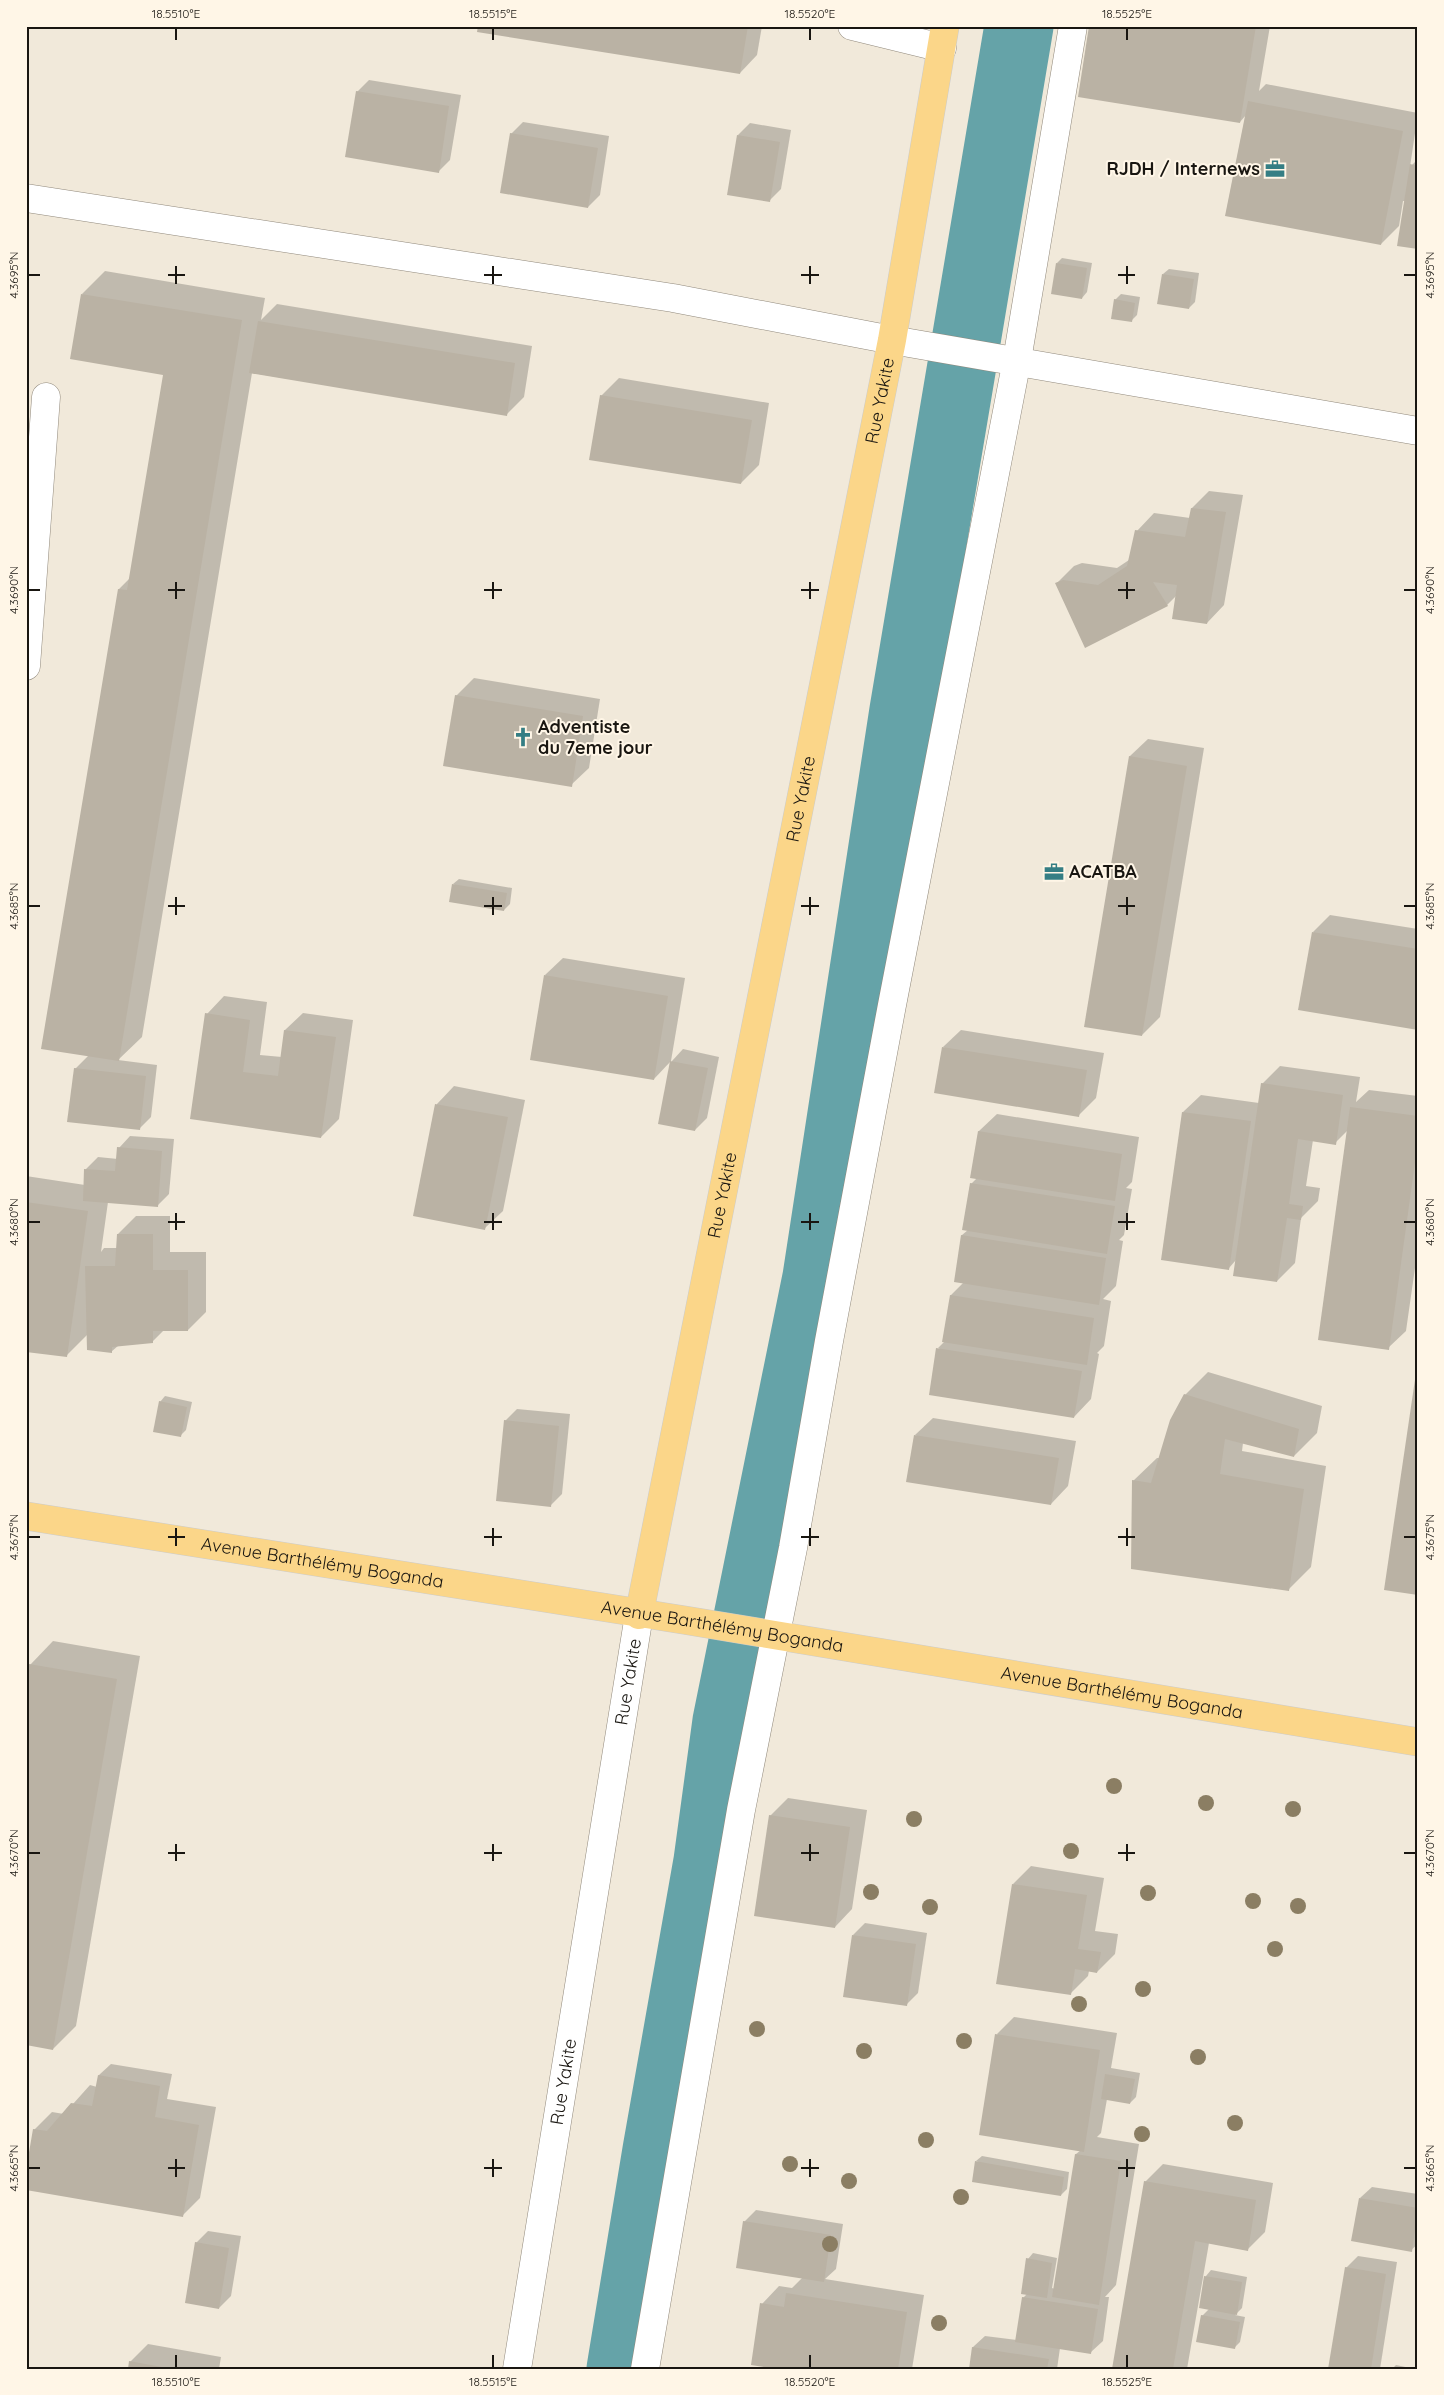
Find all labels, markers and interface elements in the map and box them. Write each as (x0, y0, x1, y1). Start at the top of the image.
text: 18.5510°E (152, 6, 200, 21)
text: 18.5515°E (469, 6, 517, 21)
text: 18.5520°E (785, 6, 836, 21)
text: 18.5525°E (1102, 6, 1152, 21)
place label: RJDH / Internews (1106, 157, 1260, 180)
office icon: RJDH / Internews (1264, 158, 1286, 180)
text: 4.3695°N (6, 251, 21, 299)
text: 4.3695°N (1422, 251, 1437, 299)
street label: Rue Yakite (860, 356, 899, 446)
text: 4.3690°N (6, 566, 21, 614)
text: 4.3690°N (1422, 566, 1437, 614)
place label: Adventiste du 7eme jour (538, 715, 653, 759)
church icon: Adventiste du 7eme jour (512, 726, 534, 748)
street label: Rue Yakite (781, 754, 820, 844)
place label: ACATBA (1069, 860, 1137, 883)
office icon: ACATBA (1043, 861, 1065, 883)
text: 4.3685°N (6, 883, 21, 929)
text: 4.3685°N (1422, 883, 1437, 929)
street label: Rue Yakite (702, 1150, 742, 1240)
text: 4.3680°N (6, 1198, 21, 1246)
text: 4.3680°N (1422, 1198, 1437, 1246)
text: 4.3675°N (6, 1514, 21, 1560)
text: 4.3675°N (1422, 1514, 1437, 1560)
street label: Avenue Barthélémy Boganda (200, 1532, 445, 1593)
street label: Avenue Barthélémy Boganda (600, 1595, 845, 1657)
street label: Rue Yakite (609, 1637, 646, 1727)
street label: Avenue Barthélémy Boganda (999, 1661, 1245, 1724)
text: 4.3670°N (6, 1829, 21, 1877)
text: 4.3670°N (1422, 1829, 1437, 1877)
street label: Rue Yakite (545, 2037, 581, 2127)
text: 4.3665°N (6, 2145, 21, 2191)
text: 4.3665°N (1422, 2145, 1437, 2191)
text: 18.5510°E (152, 2374, 200, 2389)
text: 18.5515°E (469, 2374, 517, 2389)
text: 18.5520°E (785, 2374, 836, 2389)
text: 18.5525°E (1102, 2374, 1152, 2389)

